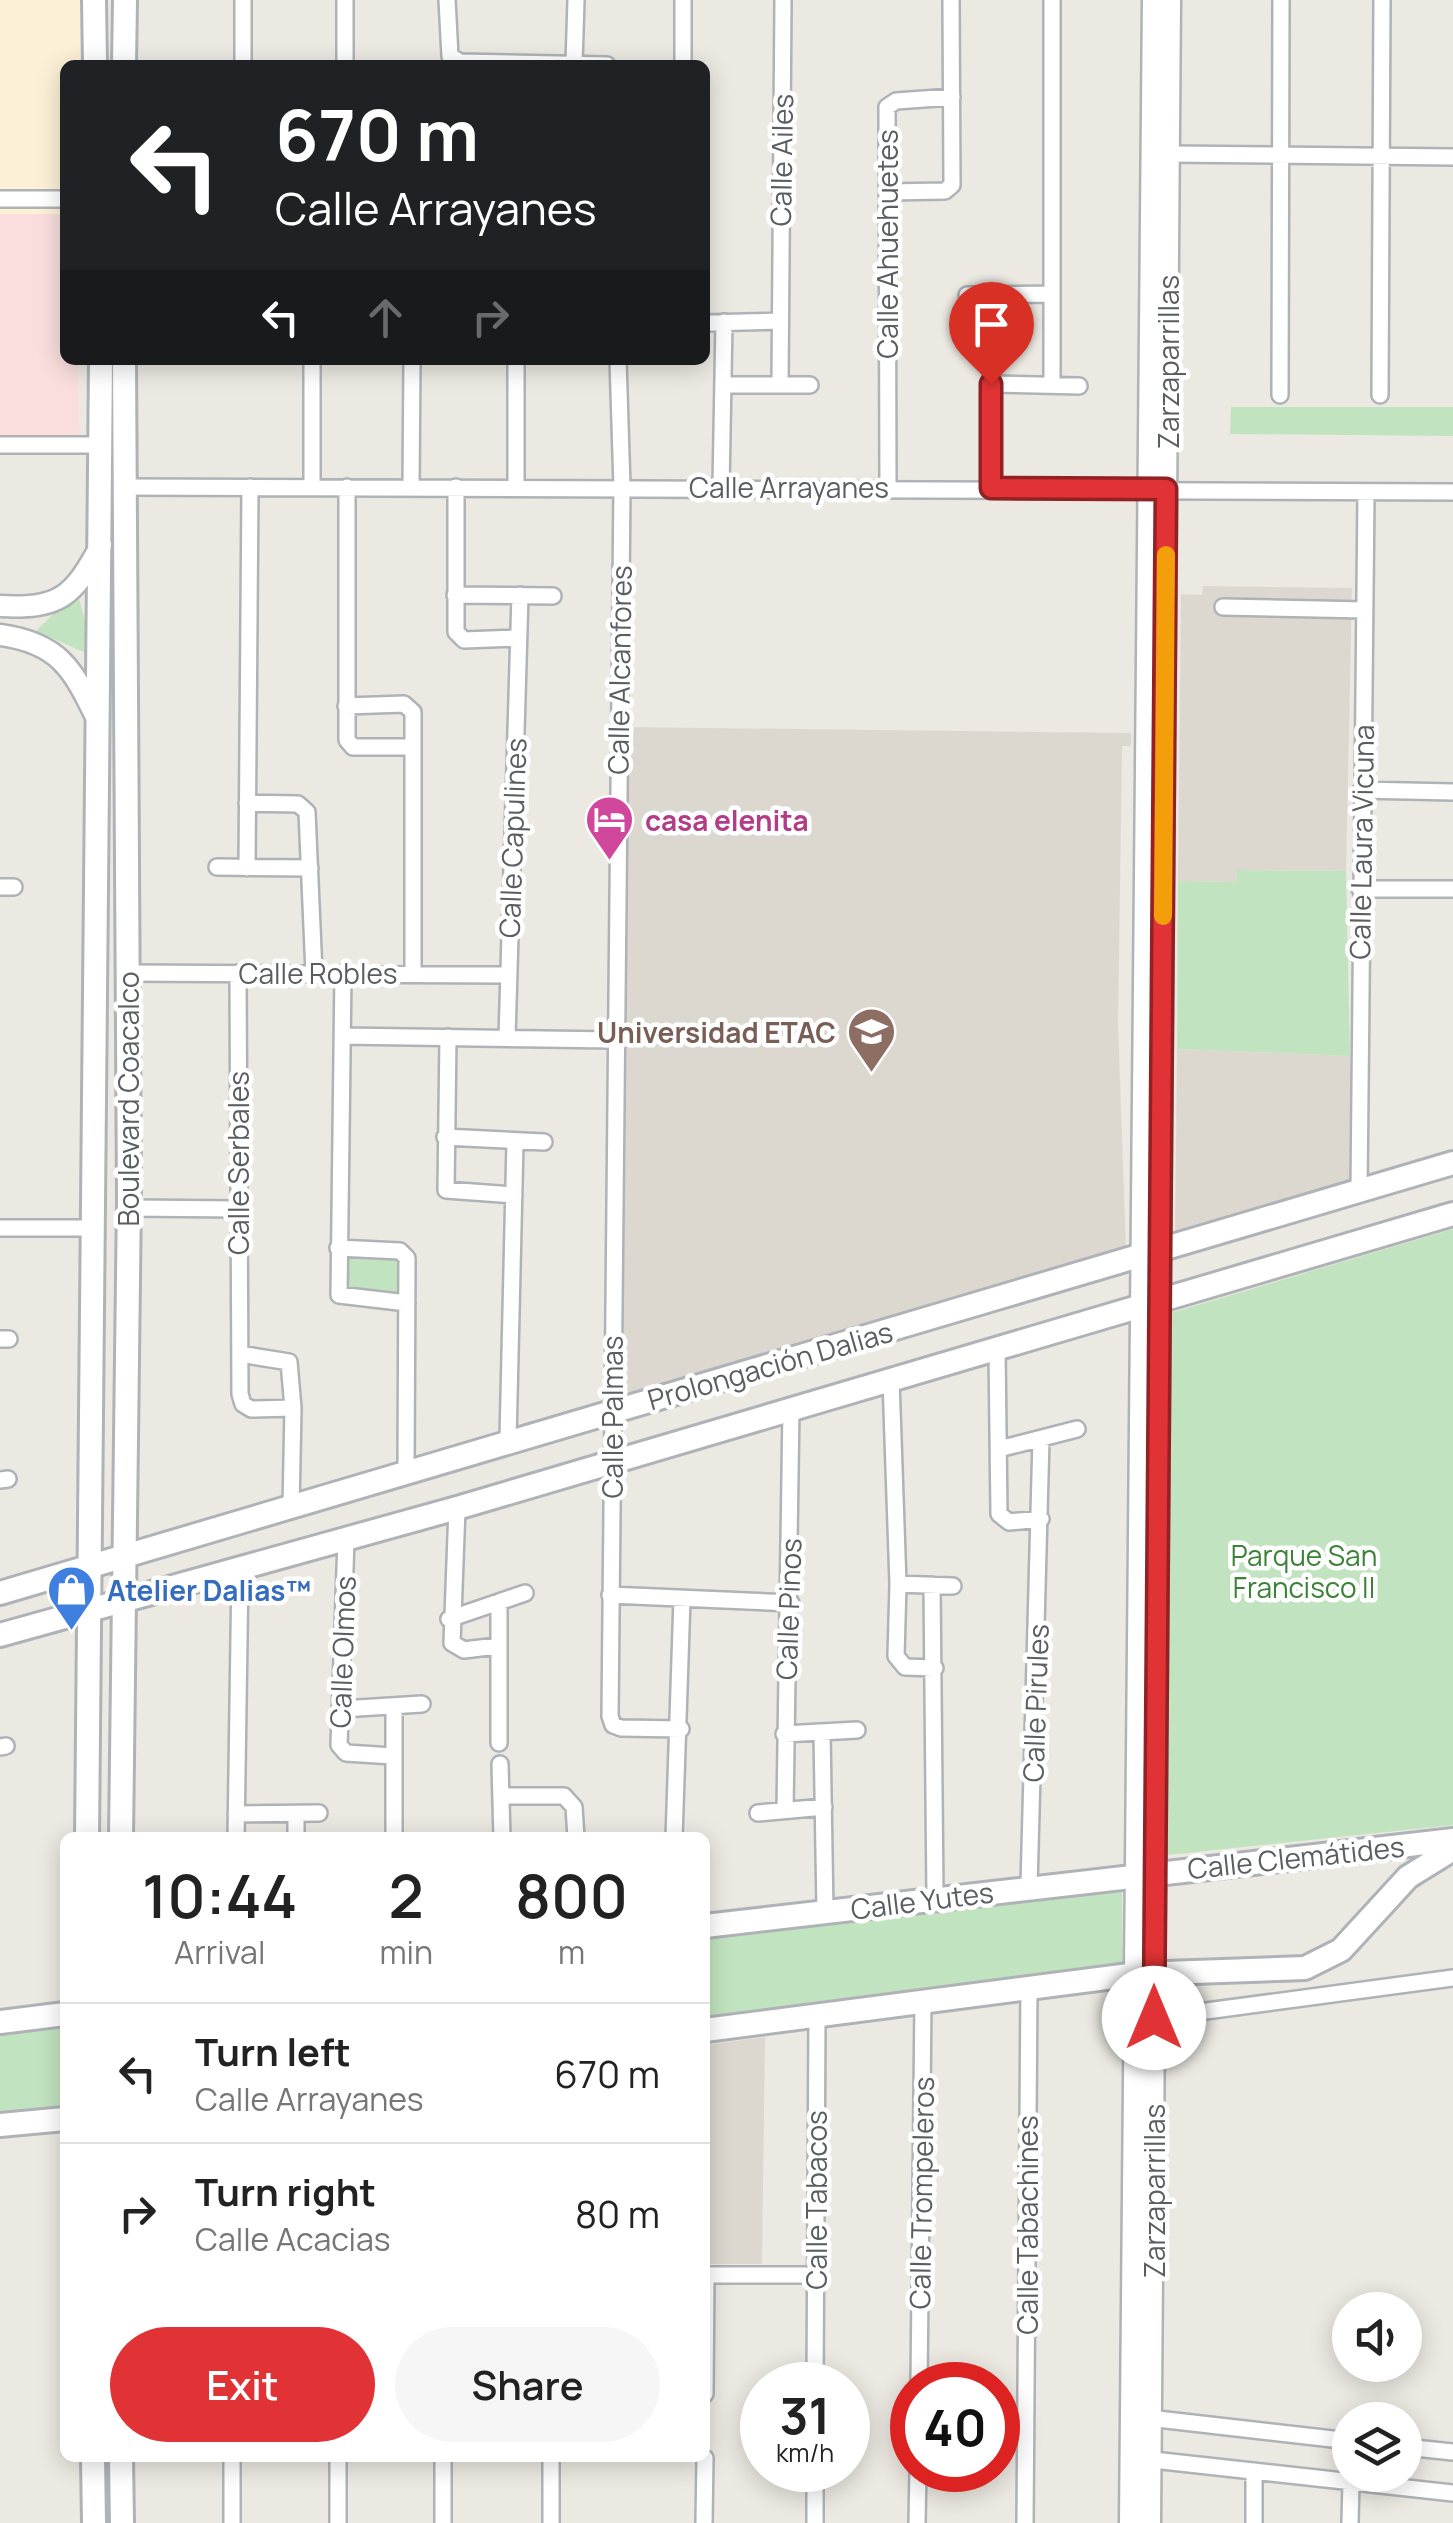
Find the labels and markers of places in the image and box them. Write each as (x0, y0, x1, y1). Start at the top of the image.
pin (949, 282, 1034, 385)
hotel icon: casa elenita (584, 794, 636, 862)
place label: casa elenita (645, 801, 809, 839)
school or university icon: Universidad ETAC (845, 1006, 897, 1074)
place label: Universidad ETAC (597, 1013, 836, 1051)
shop icon: Atelier Dalias™ (46, 1564, 98, 1632)
place label: Atelier Dalias™ (107, 1571, 311, 1609)

